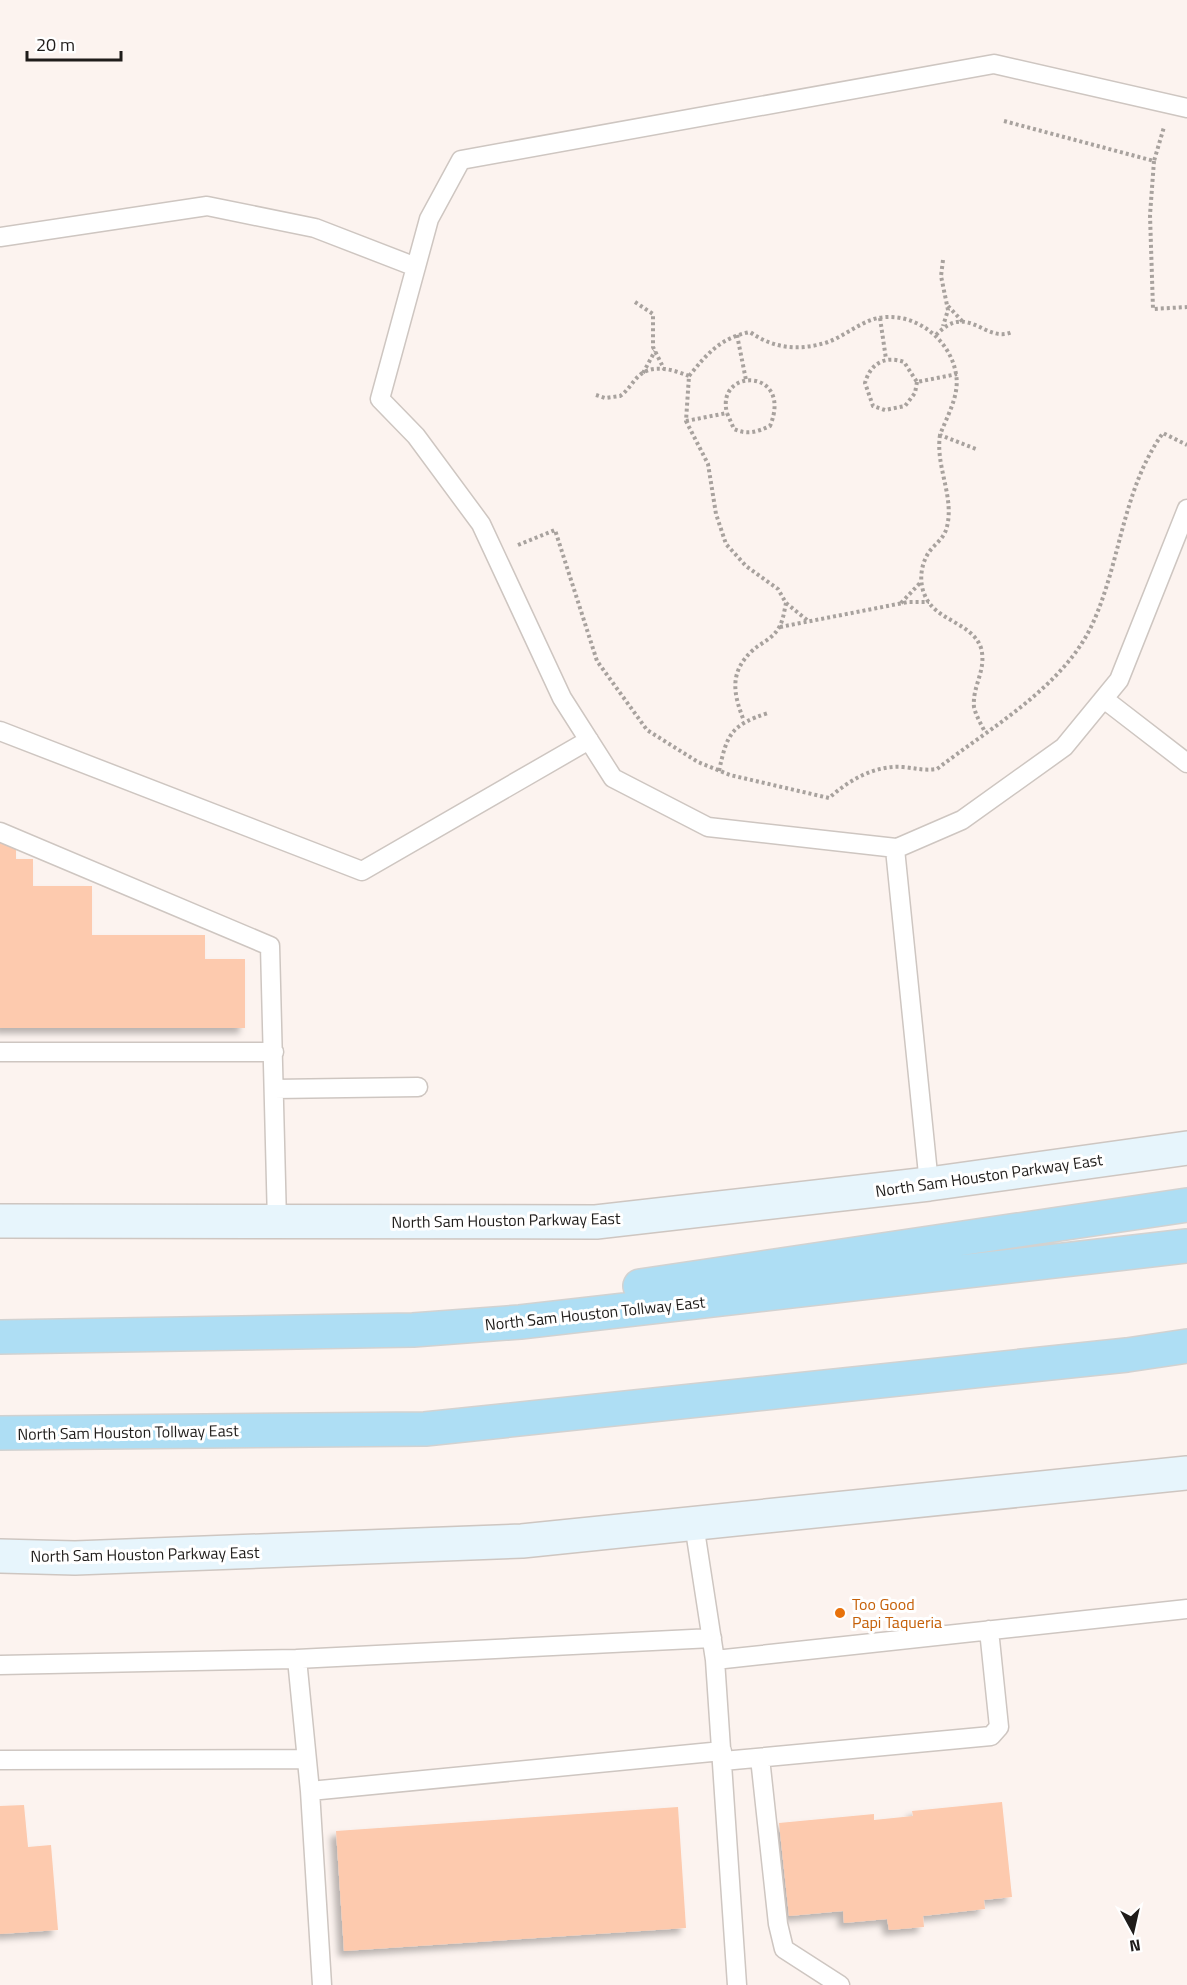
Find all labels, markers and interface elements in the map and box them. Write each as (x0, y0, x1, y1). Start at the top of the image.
scale bar (27, 24, 122, 62)
text: 20 m (36, 31, 75, 58)
street label: North Sam Houston Parkway East (874, 1147, 1105, 1203)
street label: North Sam Houston Parkway East (391, 1206, 621, 1234)
street label: North Sam Houston Tollway East (484, 1289, 707, 1337)
street label: North Sam Houston Tollway East (17, 1418, 239, 1446)
street label: North Sam Houston Parkway East (30, 1540, 260, 1568)
place label: Too Good Papi Taqueria (852, 1592, 942, 1634)
marker: Too Good Papi Taqueria (833, 1606, 847, 1620)
north arrow (1103, 1901, 1163, 1961)
text: N (1128, 1933, 1142, 1959)

